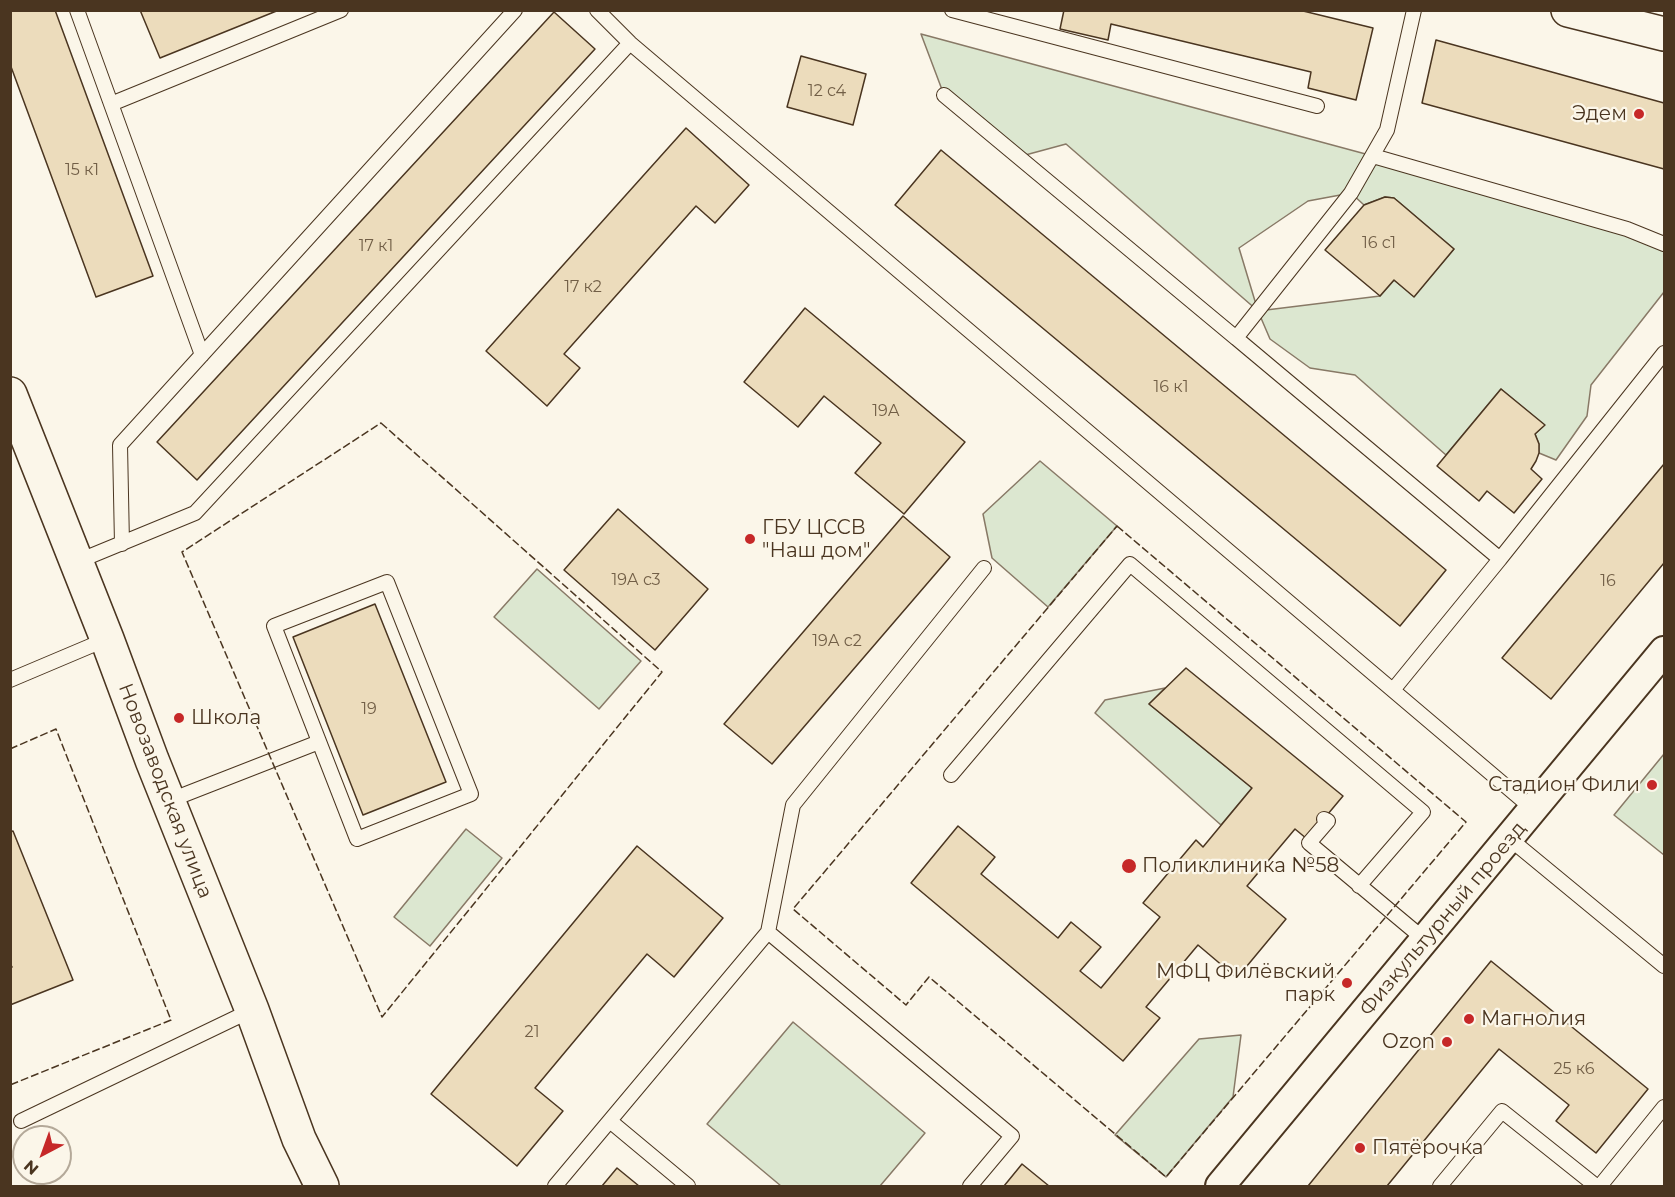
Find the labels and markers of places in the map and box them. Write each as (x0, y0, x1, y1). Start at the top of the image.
place label: Эдем (1572, 102, 1627, 126)
marker: Эдем (1632, 107, 1646, 121)
place label: ГБУ ЦССВ "Наш дом" (762, 516, 870, 563)
marker: ГБУ ЦССВ "Наш дом" (743, 532, 757, 546)
place label: Школа (191, 706, 261, 730)
marker: Школа (172, 711, 186, 725)
place label: Стадион Фили (1488, 773, 1640, 797)
marker: Стадион Фили (1645, 778, 1659, 792)
place label: Поликлиника №58 (1142, 854, 1339, 878)
marker: Поликлиника №58 (1120, 857, 1138, 875)
place label: МФЦ Филёвский парк (1156, 960, 1335, 1007)
marker: МФЦ Филёвский парк (1340, 976, 1354, 990)
place label: Магнолия (1481, 1007, 1586, 1031)
marker: Магнолия (1462, 1012, 1476, 1026)
place label: Ozon (1382, 1030, 1435, 1054)
marker: Ozon (1440, 1035, 1454, 1049)
place label: Пятёрочка (1372, 1136, 1483, 1160)
marker: Пятёрочка (1353, 1141, 1367, 1155)

